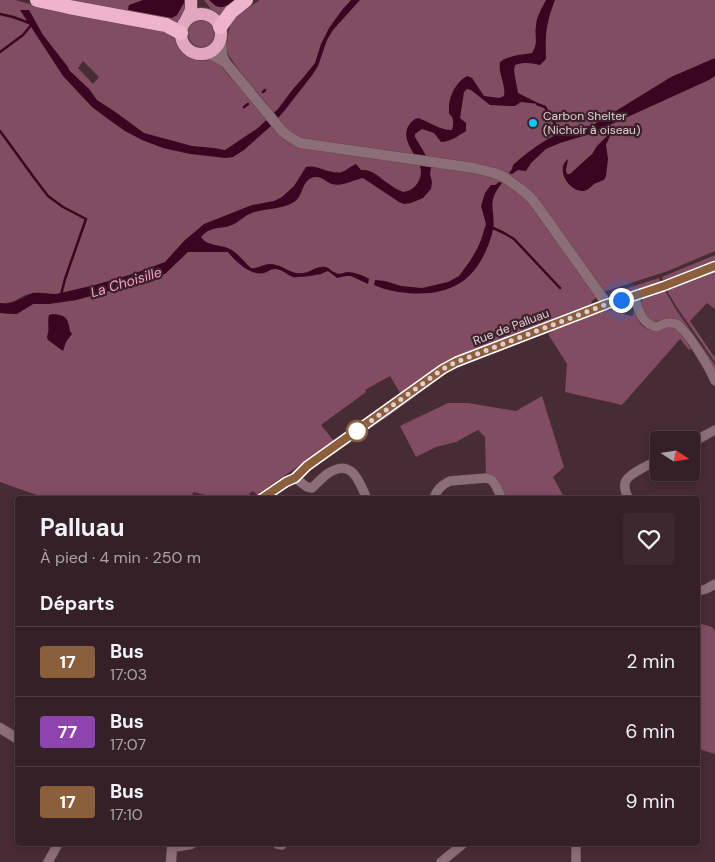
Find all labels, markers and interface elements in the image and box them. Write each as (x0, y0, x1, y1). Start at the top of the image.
place label: Carbon Shelter (Nichoir à oiseau) (543, 108, 640, 138)
marker: Carbon Shelter (Nichoir à oiseau) (527, 117, 539, 129)
water label: La Choisille (88, 263, 164, 301)
your location (609, 288, 634, 313)
street label: Rue de Palluau (471, 305, 552, 349)
unlabelled marker (346, 420, 368, 442)
north arrow (650, 431, 700, 481)
map controls (650, 431, 700, 481)
text: Palluau (40, 512, 124, 543)
button: heart (623, 513, 675, 565)
text: À pied · 4 min · 250 m (40, 547, 201, 568)
text: Départs (40, 591, 115, 616)
text: Bus (110, 639, 144, 664)
text: 2 min (627, 649, 675, 674)
text: 17 (59, 650, 76, 674)
text: 17:03 (110, 664, 147, 685)
text: Bus (110, 709, 144, 734)
text: 6 min (626, 719, 675, 744)
text: 77 (58, 720, 77, 744)
text: 17:07 (110, 734, 146, 755)
text: Bus (110, 779, 144, 804)
text: 9 min (626, 789, 675, 814)
text: 17 (59, 790, 76, 814)
text: 17:10 (110, 804, 143, 825)

